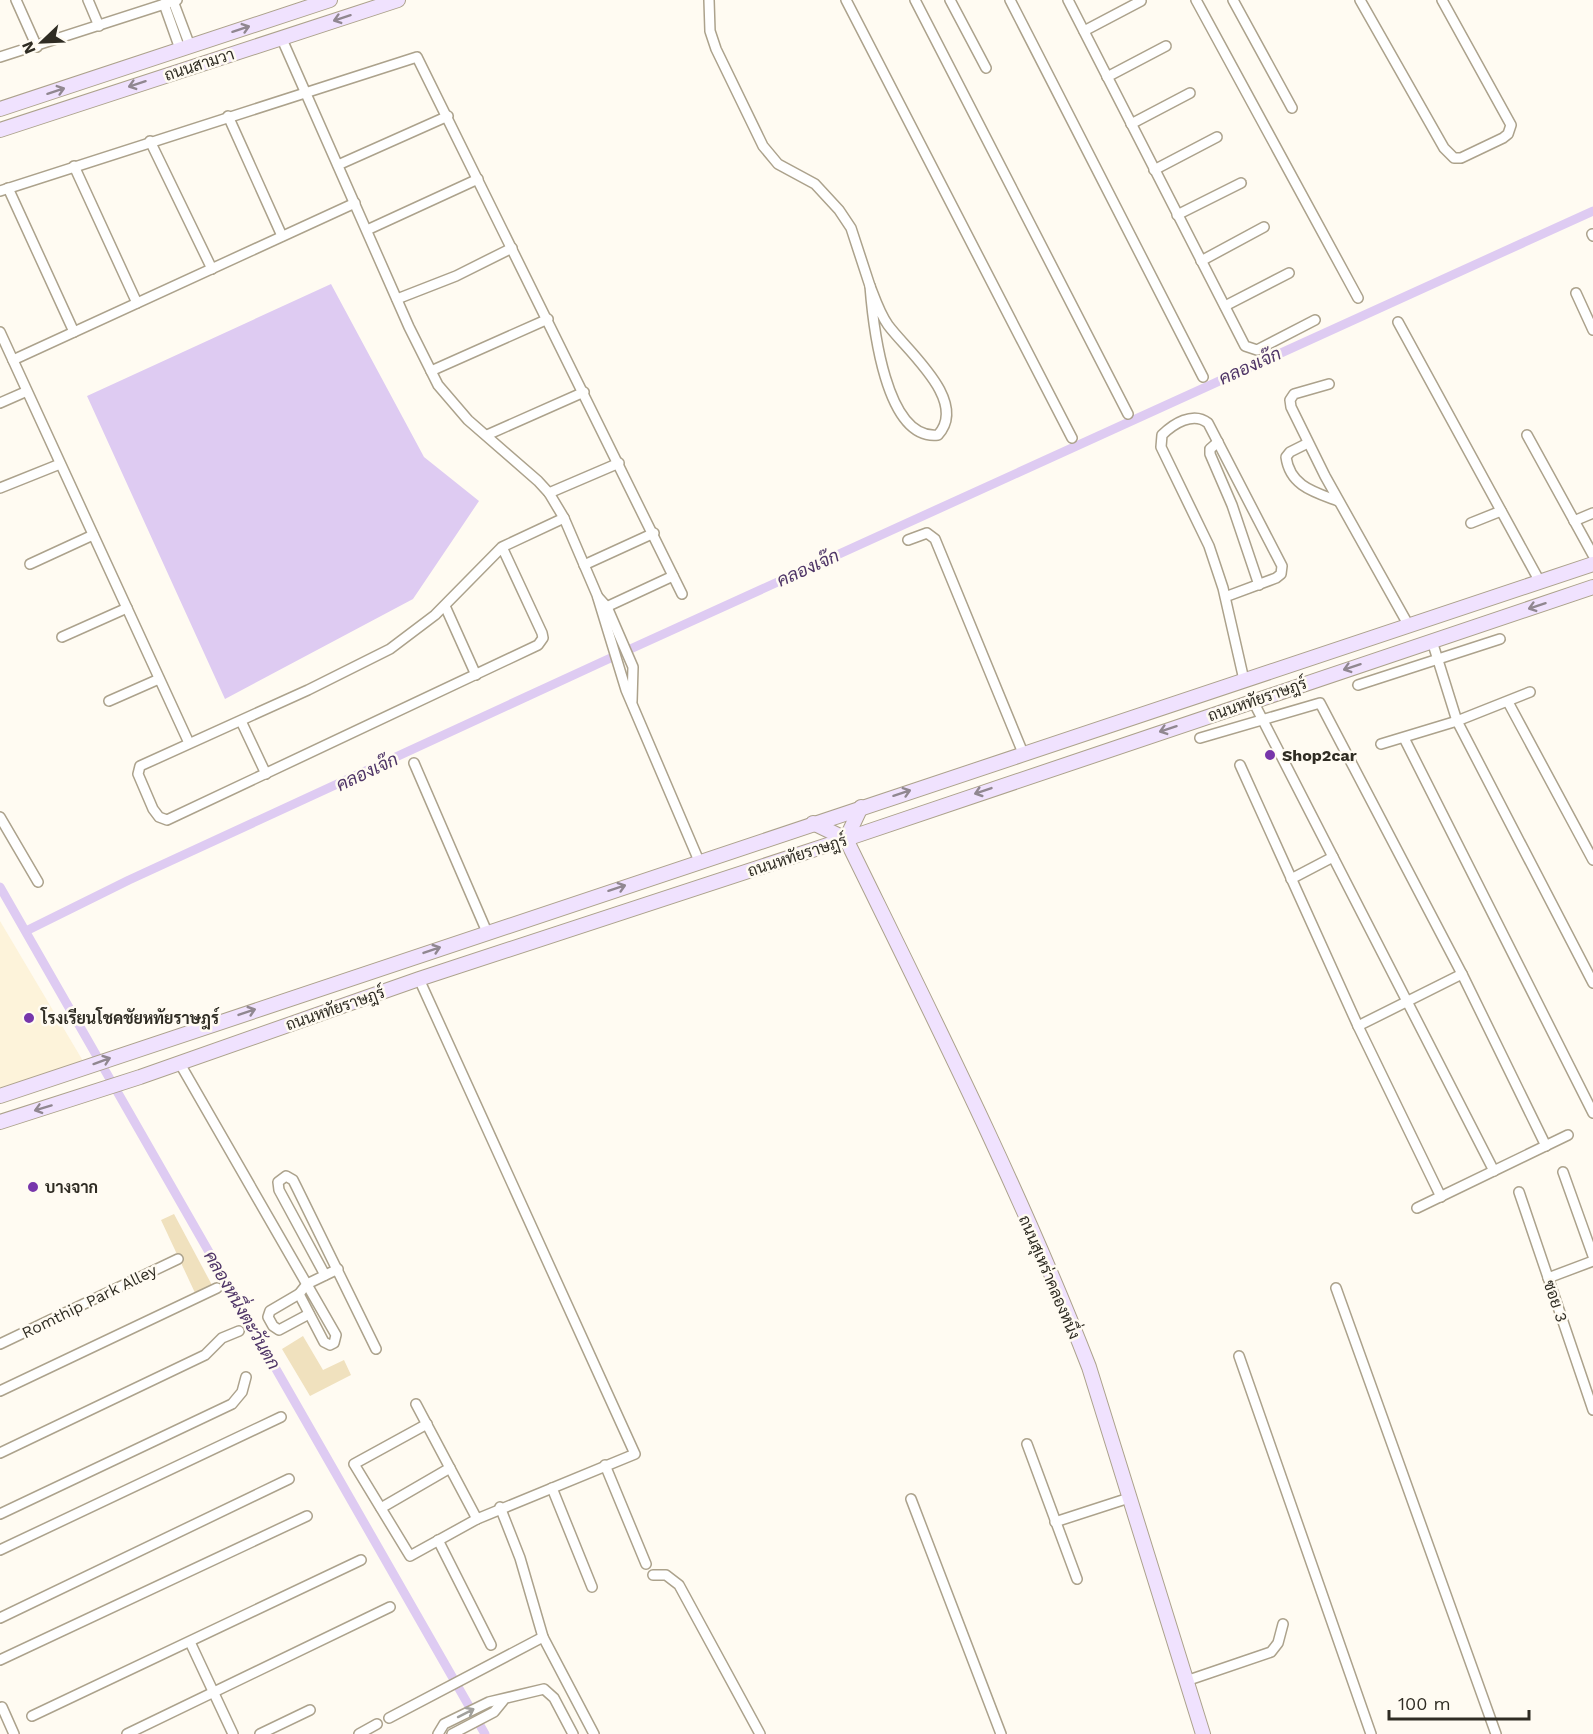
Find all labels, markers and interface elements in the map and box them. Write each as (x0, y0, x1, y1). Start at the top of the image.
north arrow (12, 12, 72, 72)
one-way arrow (333, 13, 352, 24)
one-way arrow (231, 23, 250, 34)
text: N (18, 38, 40, 57)
street label: ถนนสามวา (162, 44, 237, 85)
one-way arrow (128, 80, 147, 91)
one-way arrow (46, 84, 64, 95)
water label: คลองเจ๊ก (1215, 342, 1284, 389)
water label: คลองเจ๊ก (773, 544, 842, 591)
one-way arrow (1529, 601, 1547, 612)
one-way arrow (1343, 663, 1362, 674)
street label: ถนนหทัยราษฎร์ (1204, 671, 1310, 726)
one-way arrow (1158, 724, 1177, 735)
place label: Shop2car (1282, 746, 1357, 765)
water label: คลองเจ๊ก (332, 747, 401, 795)
marker: Shop2car (1263, 748, 1277, 762)
one-way arrow (892, 787, 911, 798)
one-way arrow (974, 787, 993, 798)
street label: ถนนหทัยราษฎร์ (744, 828, 850, 881)
one-way arrow (607, 882, 626, 893)
one-way arrow (422, 944, 441, 955)
street label: ถนนหทัยราษฎร์ (282, 980, 388, 1035)
one-way arrow (237, 1006, 256, 1017)
place label: โรงเรียนโชคชัยหทัยราษฎร์ (40, 1007, 220, 1030)
marker: โรงเรียนโชคชัยหทัยราษฎร์ (22, 1011, 36, 1025)
one-way arrow (93, 1055, 111, 1066)
one-way arrow (33, 1103, 52, 1114)
place label: บางจาก (45, 1178, 98, 1197)
marker: บางจาก (26, 1180, 40, 1194)
street label: ถนนสุเหร่าคลองหนึ่ง (1013, 1210, 1089, 1343)
water label: คลองหนึ่งตะวันตก (200, 1244, 289, 1373)
street label: Romthip Park Alley (19, 1260, 160, 1342)
street label: ซอย 3 (1540, 1278, 1572, 1325)
scale bar (1389, 1683, 1528, 1721)
text: 100 m (1398, 1693, 1451, 1714)
one-way arrow (457, 1707, 475, 1718)

